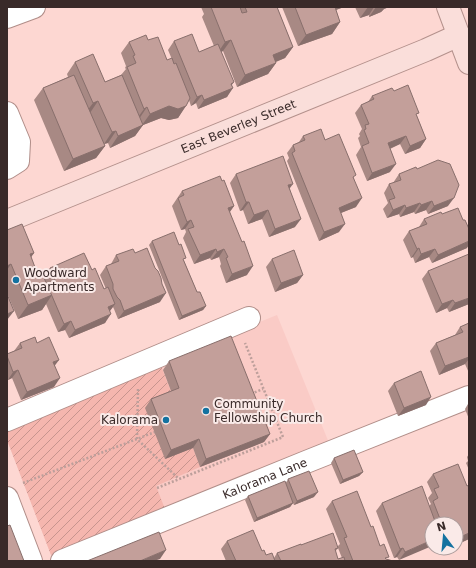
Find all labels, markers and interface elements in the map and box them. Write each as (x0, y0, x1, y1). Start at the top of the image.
street label: East Beverley Street (179, 97, 298, 156)
place label: Woodward Apartments (24, 266, 94, 294)
marker: Woodward Apartments (11, 275, 21, 285)
place label: Community Fellowship Church (214, 397, 323, 425)
marker: Community Fellowship Church (201, 406, 211, 416)
place label: Kalorama (101, 413, 158, 427)
marker: Kalorama (161, 415, 171, 425)
street label: Kalorama Lane (221, 455, 309, 502)
north arrow (424, 516, 464, 556)
text: N (435, 519, 448, 534)

